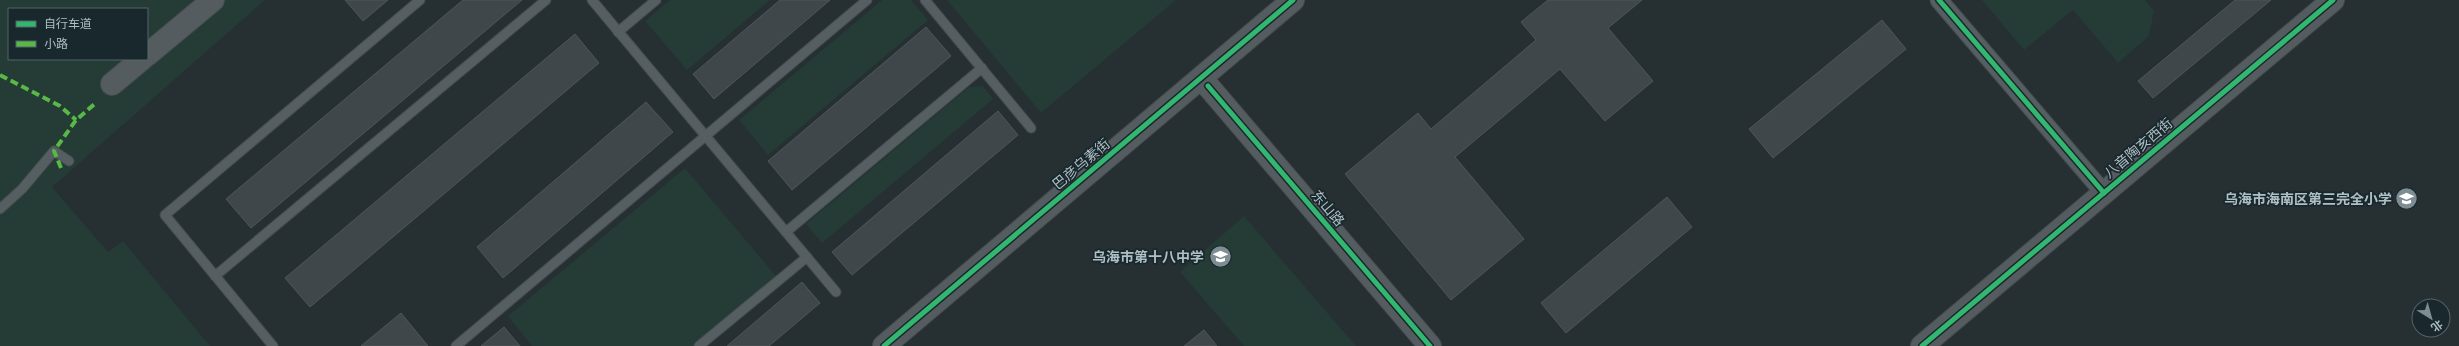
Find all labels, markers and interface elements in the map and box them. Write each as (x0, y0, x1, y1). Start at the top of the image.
legend (8, 8, 148, 60)
text: 自行车道 (44, 16, 92, 30)
text: 小路 (44, 36, 68, 50)
street label: 八音陶亥西街 (2100, 114, 2175, 181)
street label: 巴彦乌素街 (1048, 135, 1113, 193)
street label: 东山路 (1308, 186, 1348, 229)
school or university icon: 乌海市海南区第三完全小学 (2394, 186, 2420, 212)
place label: 乌海市海南区第三完全小学 (2224, 190, 2392, 207)
school or university icon: 乌海市第十八中学 (1207, 244, 1233, 270)
place label: 乌海市第十八中学 (1092, 248, 1204, 265)
north arrow (2411, 298, 2451, 338)
text: 北 (2429, 318, 2446, 335)

